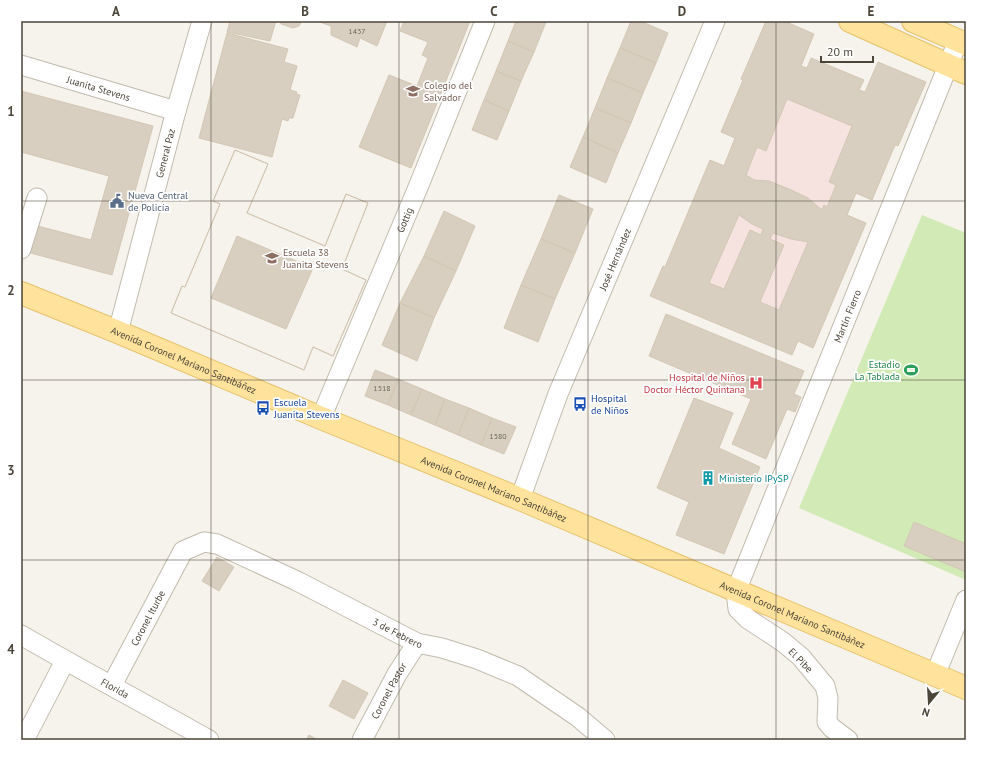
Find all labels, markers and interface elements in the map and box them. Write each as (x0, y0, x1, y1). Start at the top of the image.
text: A (112, 3, 120, 20)
text: B (301, 3, 309, 20)
text: C (490, 3, 498, 20)
text: D (678, 3, 686, 20)
text: E (868, 3, 875, 20)
house number: 1437 (348, 26, 366, 36)
scale bar (821, 38, 873, 64)
text: 20 m (827, 44, 853, 59)
street label: Juanita Stevens (64, 73, 132, 104)
place label: Colegio del Salvador (424, 79, 472, 104)
school or university icon: Colegio del Salvador (405, 83, 421, 99)
text: 1 (7, 103, 15, 120)
street label: General Paz (153, 127, 178, 179)
place label: Nueva Central de Policía (128, 189, 188, 214)
public building icon: Nueva Central de Policía (109, 193, 125, 209)
street label: Gottig (394, 205, 416, 235)
street label: José Hernández (596, 226, 634, 293)
place label: Escuela 38 Juanita Stevens (282, 246, 348, 271)
school or university icon: Escuela 38 Juanita Stevens (264, 250, 280, 266)
text: 2 (7, 282, 15, 299)
street label: Martín Fierro (831, 288, 864, 345)
street label: Avenida Coronel Mariano Santibáñez (109, 324, 258, 397)
place label: Estadio La Tablada (855, 358, 900, 383)
sports icon: Estadio La Tablada (903, 362, 919, 378)
place label: Hospital de Niños Doctor Héctor Quintana (644, 371, 745, 396)
hospital icon: Hospital de Niños Doctor Héctor Quintana (748, 375, 764, 391)
house number: 1518 (373, 383, 391, 393)
place label: Hospital de Niños (591, 392, 629, 417)
place label: Escuela Juanita Stevens (273, 396, 339, 421)
bus stop icon: Hospital de Niños (572, 396, 588, 412)
bus stop icon: Escuela Juanita Stevens (255, 400, 271, 416)
house number: 1580 (489, 431, 507, 441)
street label: Avenida Coronel Mariano Santibáñez (419, 453, 569, 525)
text: 3 (7, 462, 15, 479)
building icon: Ministerio IPySP (700, 470, 716, 486)
place label: Ministerio IPySP (719, 472, 789, 485)
street label: Avenida Coronel Mariano Santibáñez (718, 578, 867, 652)
street label: Coronel Iturbe (128, 588, 168, 648)
street label: 3 de Febrero (370, 615, 423, 651)
text: 4 (7, 641, 15, 658)
street label: El Pibe (786, 645, 816, 675)
street label: Coronel Pastor (368, 660, 410, 721)
street label: Florida (99, 675, 131, 701)
north arrow (909, 683, 949, 723)
text: N (920, 705, 932, 720)

